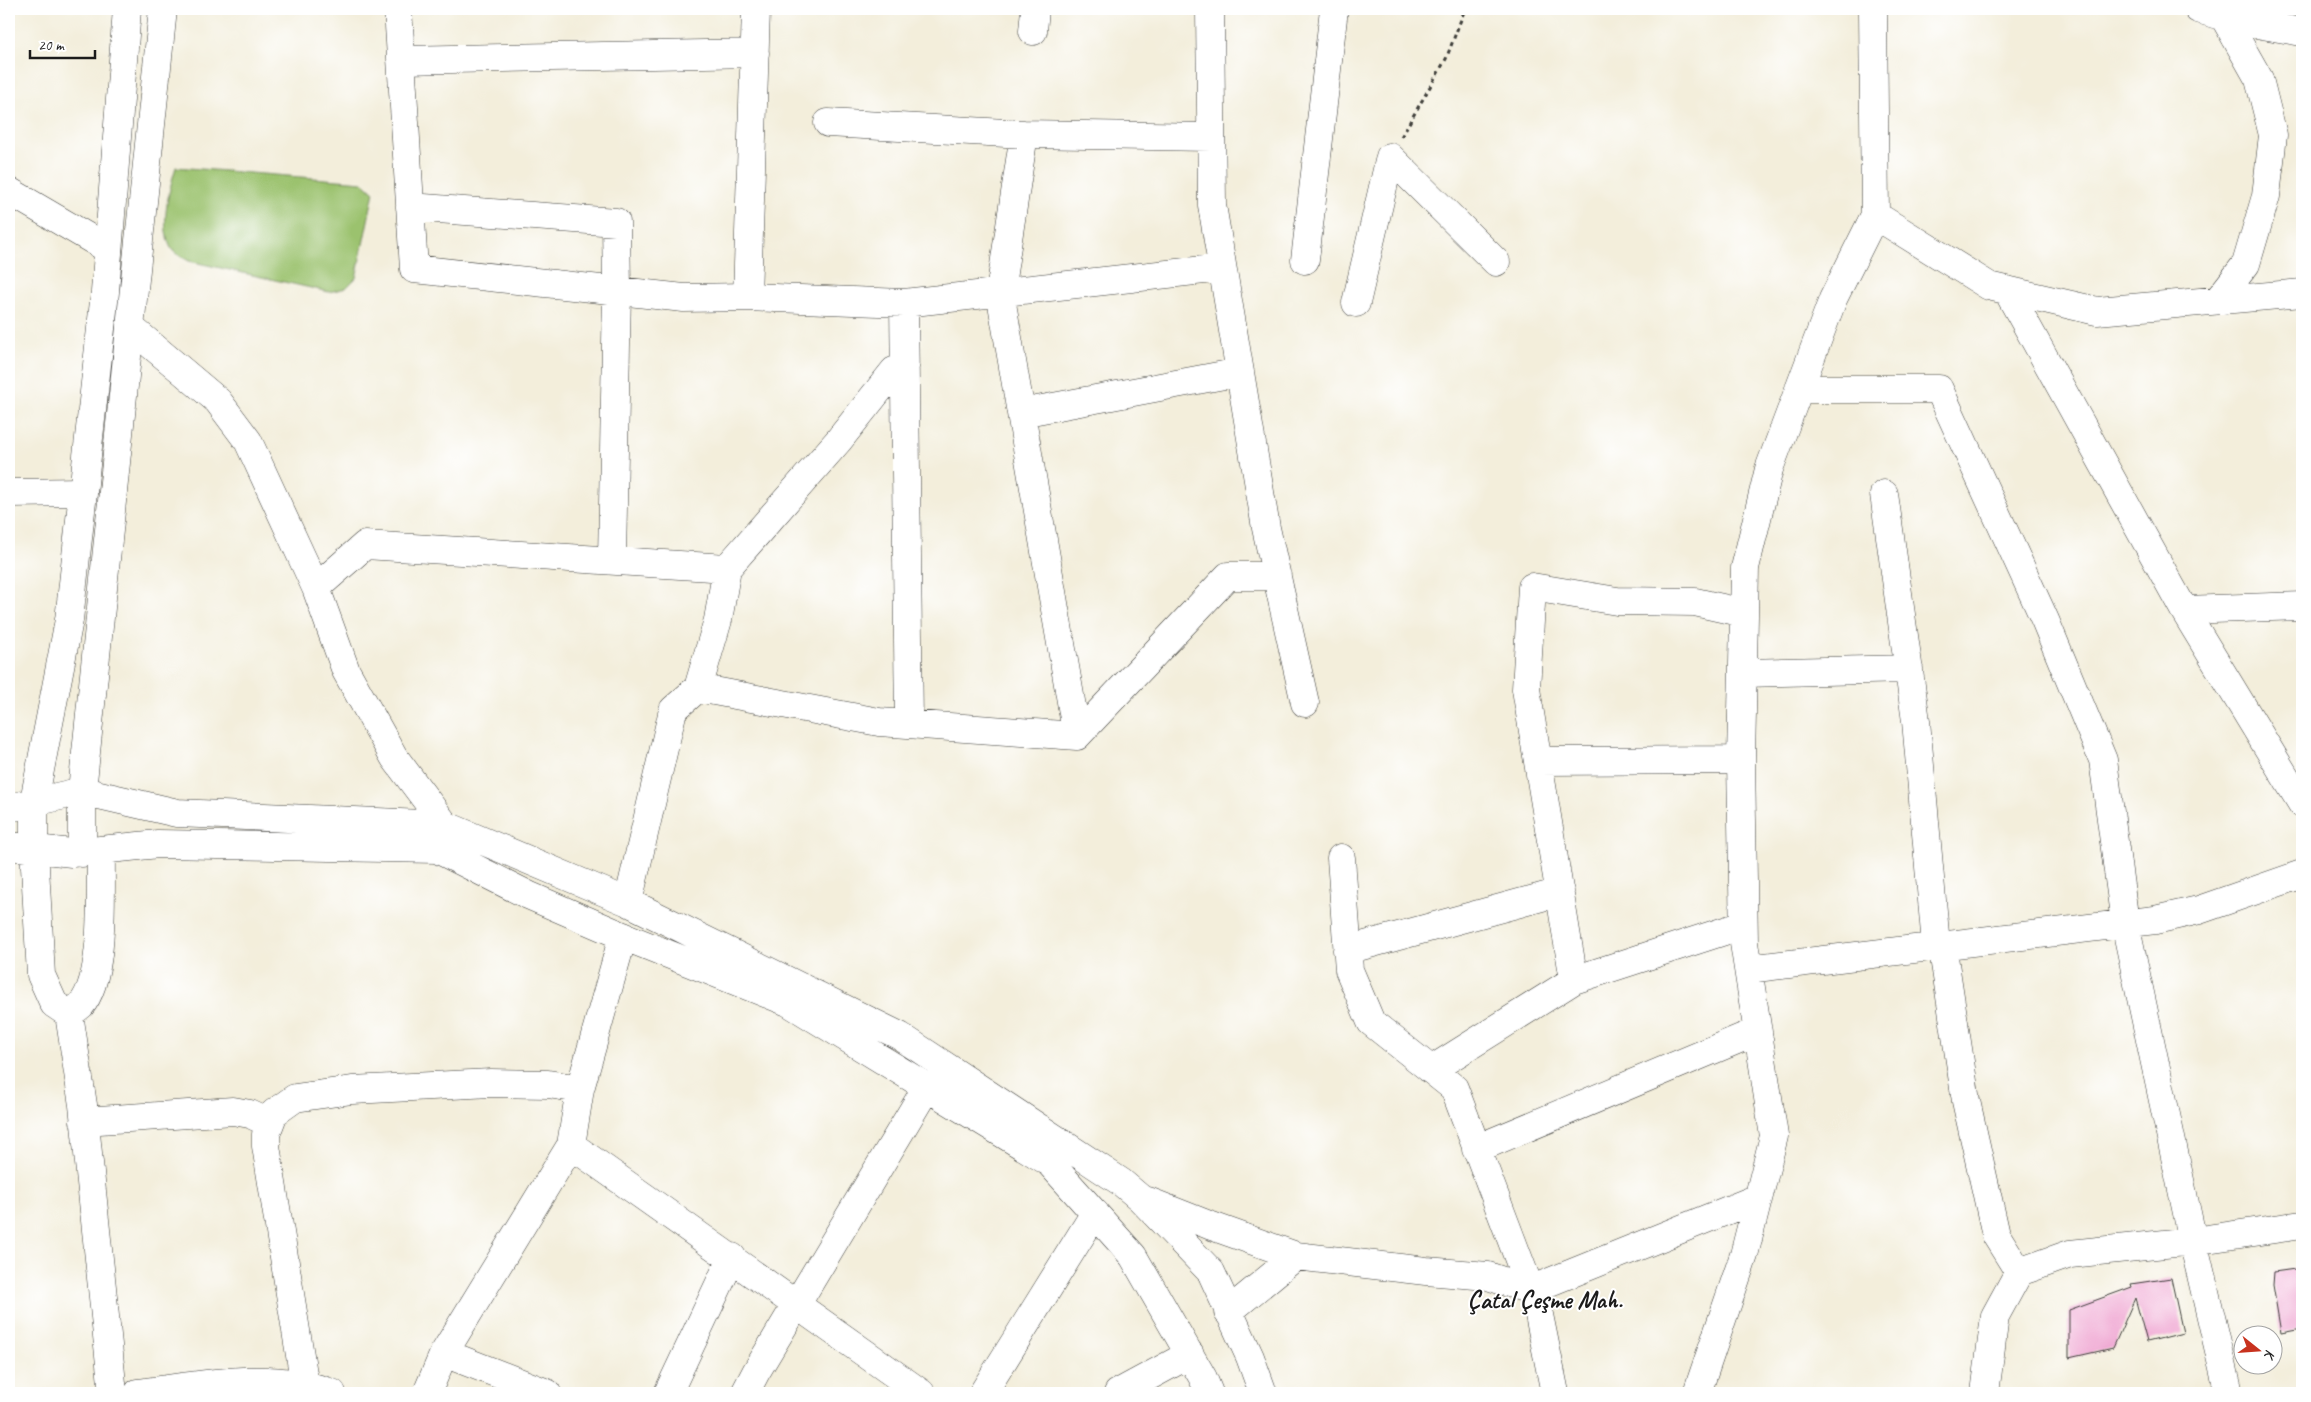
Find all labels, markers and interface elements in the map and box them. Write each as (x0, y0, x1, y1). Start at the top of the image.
scale bar (30, 28, 95, 60)
text: 20 m (38, 36, 65, 55)
district label: Çatal Çeşme Mah. (1468, 1284, 1623, 1316)
north arrow (2234, 1324, 2284, 1374)
text: K (2260, 1348, 2279, 1362)

